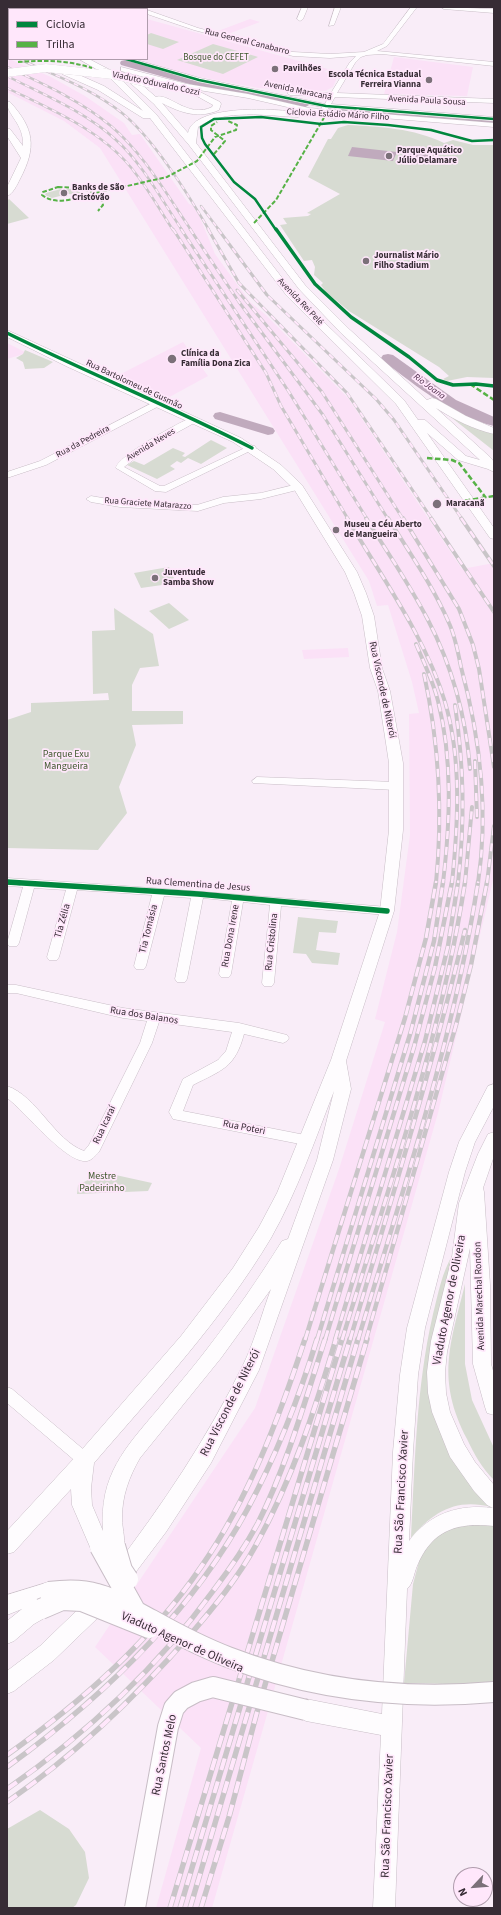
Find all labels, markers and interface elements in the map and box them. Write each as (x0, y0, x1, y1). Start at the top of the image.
legend (8, 8, 148, 60)
text: Ciclovia (46, 16, 85, 33)
street label: Rua General Canabarro (204, 26, 290, 58)
text: Trilha (46, 36, 75, 53)
park label: Bosque do CEFET (183, 53, 249, 63)
marker: Pavilhões (270, 64, 280, 74)
place label: Pavilhões (283, 64, 321, 74)
street label: Viaduto Oduvaldo Cozzi (111, 69, 201, 99)
place label: Escola Técnica Estadual Ferreira Vianna (328, 70, 421, 91)
marker: Escola Técnica Estadual Ferreira Vianna (424, 75, 434, 85)
street label: Avenida Maracanã (263, 79, 333, 103)
street label: Avenida Paula Sousa (388, 94, 466, 108)
street label: Ciclovia Estádio Mário Filho (286, 107, 390, 123)
place label: Parque Aquático Júlio Delamare (397, 146, 462, 167)
marker: Parque Aquático Júlio Delamare (384, 151, 394, 161)
place label: Banks de São Cristóvão (72, 183, 124, 204)
marker: Banks de São Cristóvão (59, 188, 69, 198)
place label: Journalist Mário Filho Stadium (374, 251, 439, 272)
marker: Journalist Mário Filho Stadium (361, 256, 371, 266)
street label: Avenida Rei Pelé (275, 276, 325, 328)
place label: Clínica da Família Dona Zica (181, 349, 251, 370)
marker: Clínica da Família Dona Zica (166, 353, 178, 365)
street label: Rua Bartolomeu de Gusmão (84, 358, 184, 412)
water label: Rio Joana (411, 372, 447, 402)
street label: Rua da Pedreira (54, 423, 112, 461)
street label: Avenida Neves (125, 426, 177, 464)
street label: Rua Graciete Matarazzo (104, 496, 192, 512)
marker: Maracanã (431, 498, 443, 510)
place label: Maracanã (446, 499, 484, 509)
place label: Museu a Céu Aberto de Mangueira (344, 520, 422, 541)
marker: Museu a Céu Aberto de Mangueira (331, 525, 341, 535)
place label: Juventude Samba Show (163, 568, 214, 589)
marker: Juventude Samba Show (150, 573, 160, 583)
street label: Rua Visconde de Niterói (366, 641, 398, 739)
park label: Parque Exu Mangueira (43, 749, 89, 772)
street label: Rua Clementina de Jesus (145, 875, 251, 895)
street label: Tia Zélia (52, 903, 74, 939)
street label: Tia Tomásia (137, 903, 161, 955)
street label: Rua Dona Irene (220, 904, 242, 968)
street label: Rua Cristolina (263, 913, 281, 971)
street label: Rua dos Baianos (109, 1005, 179, 1027)
street label: Rua Icaraí (91, 1104, 119, 1146)
street label: Rua Poteri (222, 1118, 266, 1138)
park label: Mestre Padeirinho (79, 1171, 125, 1194)
street label: Viaduto Agenor de Oliveira (430, 1234, 470, 1366)
street label: Avenida Marechal Rondon (472, 1242, 488, 1350)
street label: Rua Visconde de Niterói (198, 1347, 264, 1459)
street label: Rua São Francisco Xavier (392, 1430, 412, 1554)
street label: Viaduto Agenor de Oliveira (119, 1609, 245, 1677)
street label: Rua Santos Melo (149, 1713, 181, 1797)
street label: Rua São Francisco Xavier (379, 1754, 397, 1878)
north arrow (453, 1867, 493, 1907)
text: N (454, 1885, 471, 1899)

